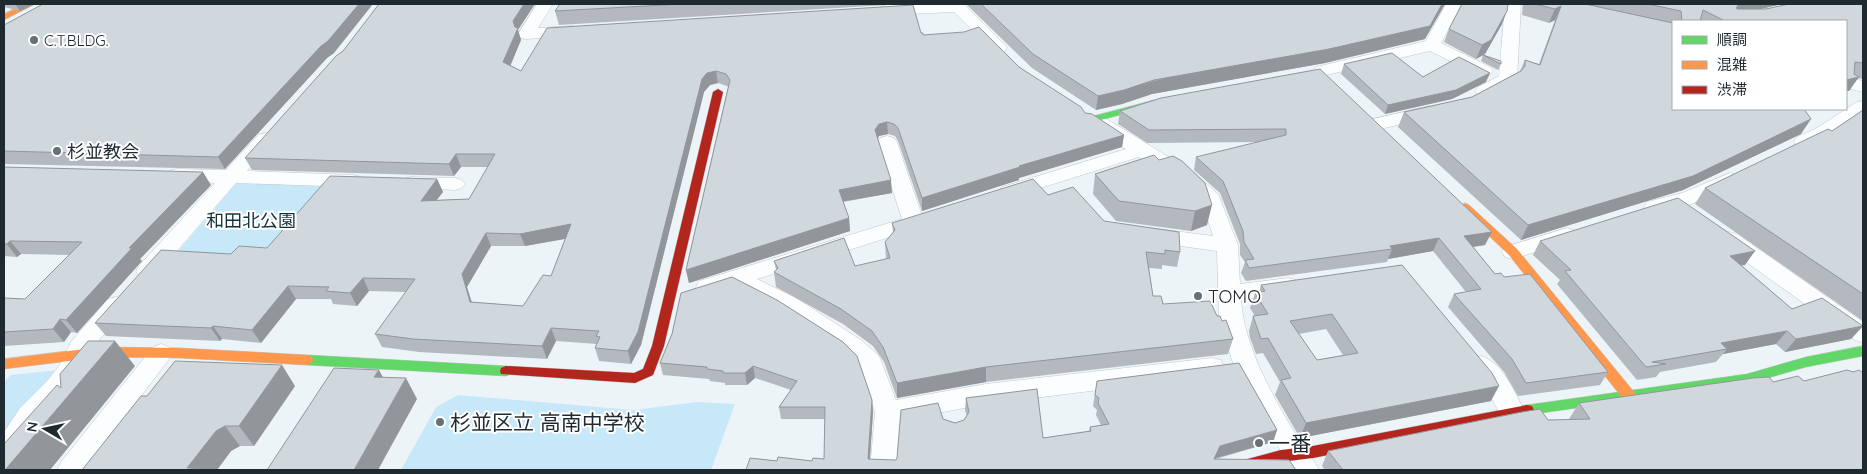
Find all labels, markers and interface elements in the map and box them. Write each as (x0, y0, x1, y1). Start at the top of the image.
legend (1672, 20, 1847, 110)
text: 順調 (1717, 30, 1747, 49)
place label: C.T.BLDG. (44, 31, 108, 50)
marker: C.T.BLDG. (28, 34, 40, 46)
text: 混雑 (1717, 55, 1747, 74)
text: 渋滞 (1717, 80, 1747, 99)
place label: 杉並教会 (67, 140, 139, 163)
marker: 杉並教会 (51, 145, 63, 157)
park label: 和田北公園 (206, 209, 296, 232)
place label: TOMO (1208, 285, 1261, 308)
marker: TOMO (1192, 290, 1204, 302)
north arrow (20, 404, 70, 454)
place label: 杉並区立 高南中学校 (450, 409, 645, 435)
marker: 杉並区立 高南中学校 (434, 416, 446, 428)
text: N (22, 420, 42, 433)
place label: 一番 (1269, 430, 1311, 456)
marker: 一番 (1253, 437, 1265, 449)

